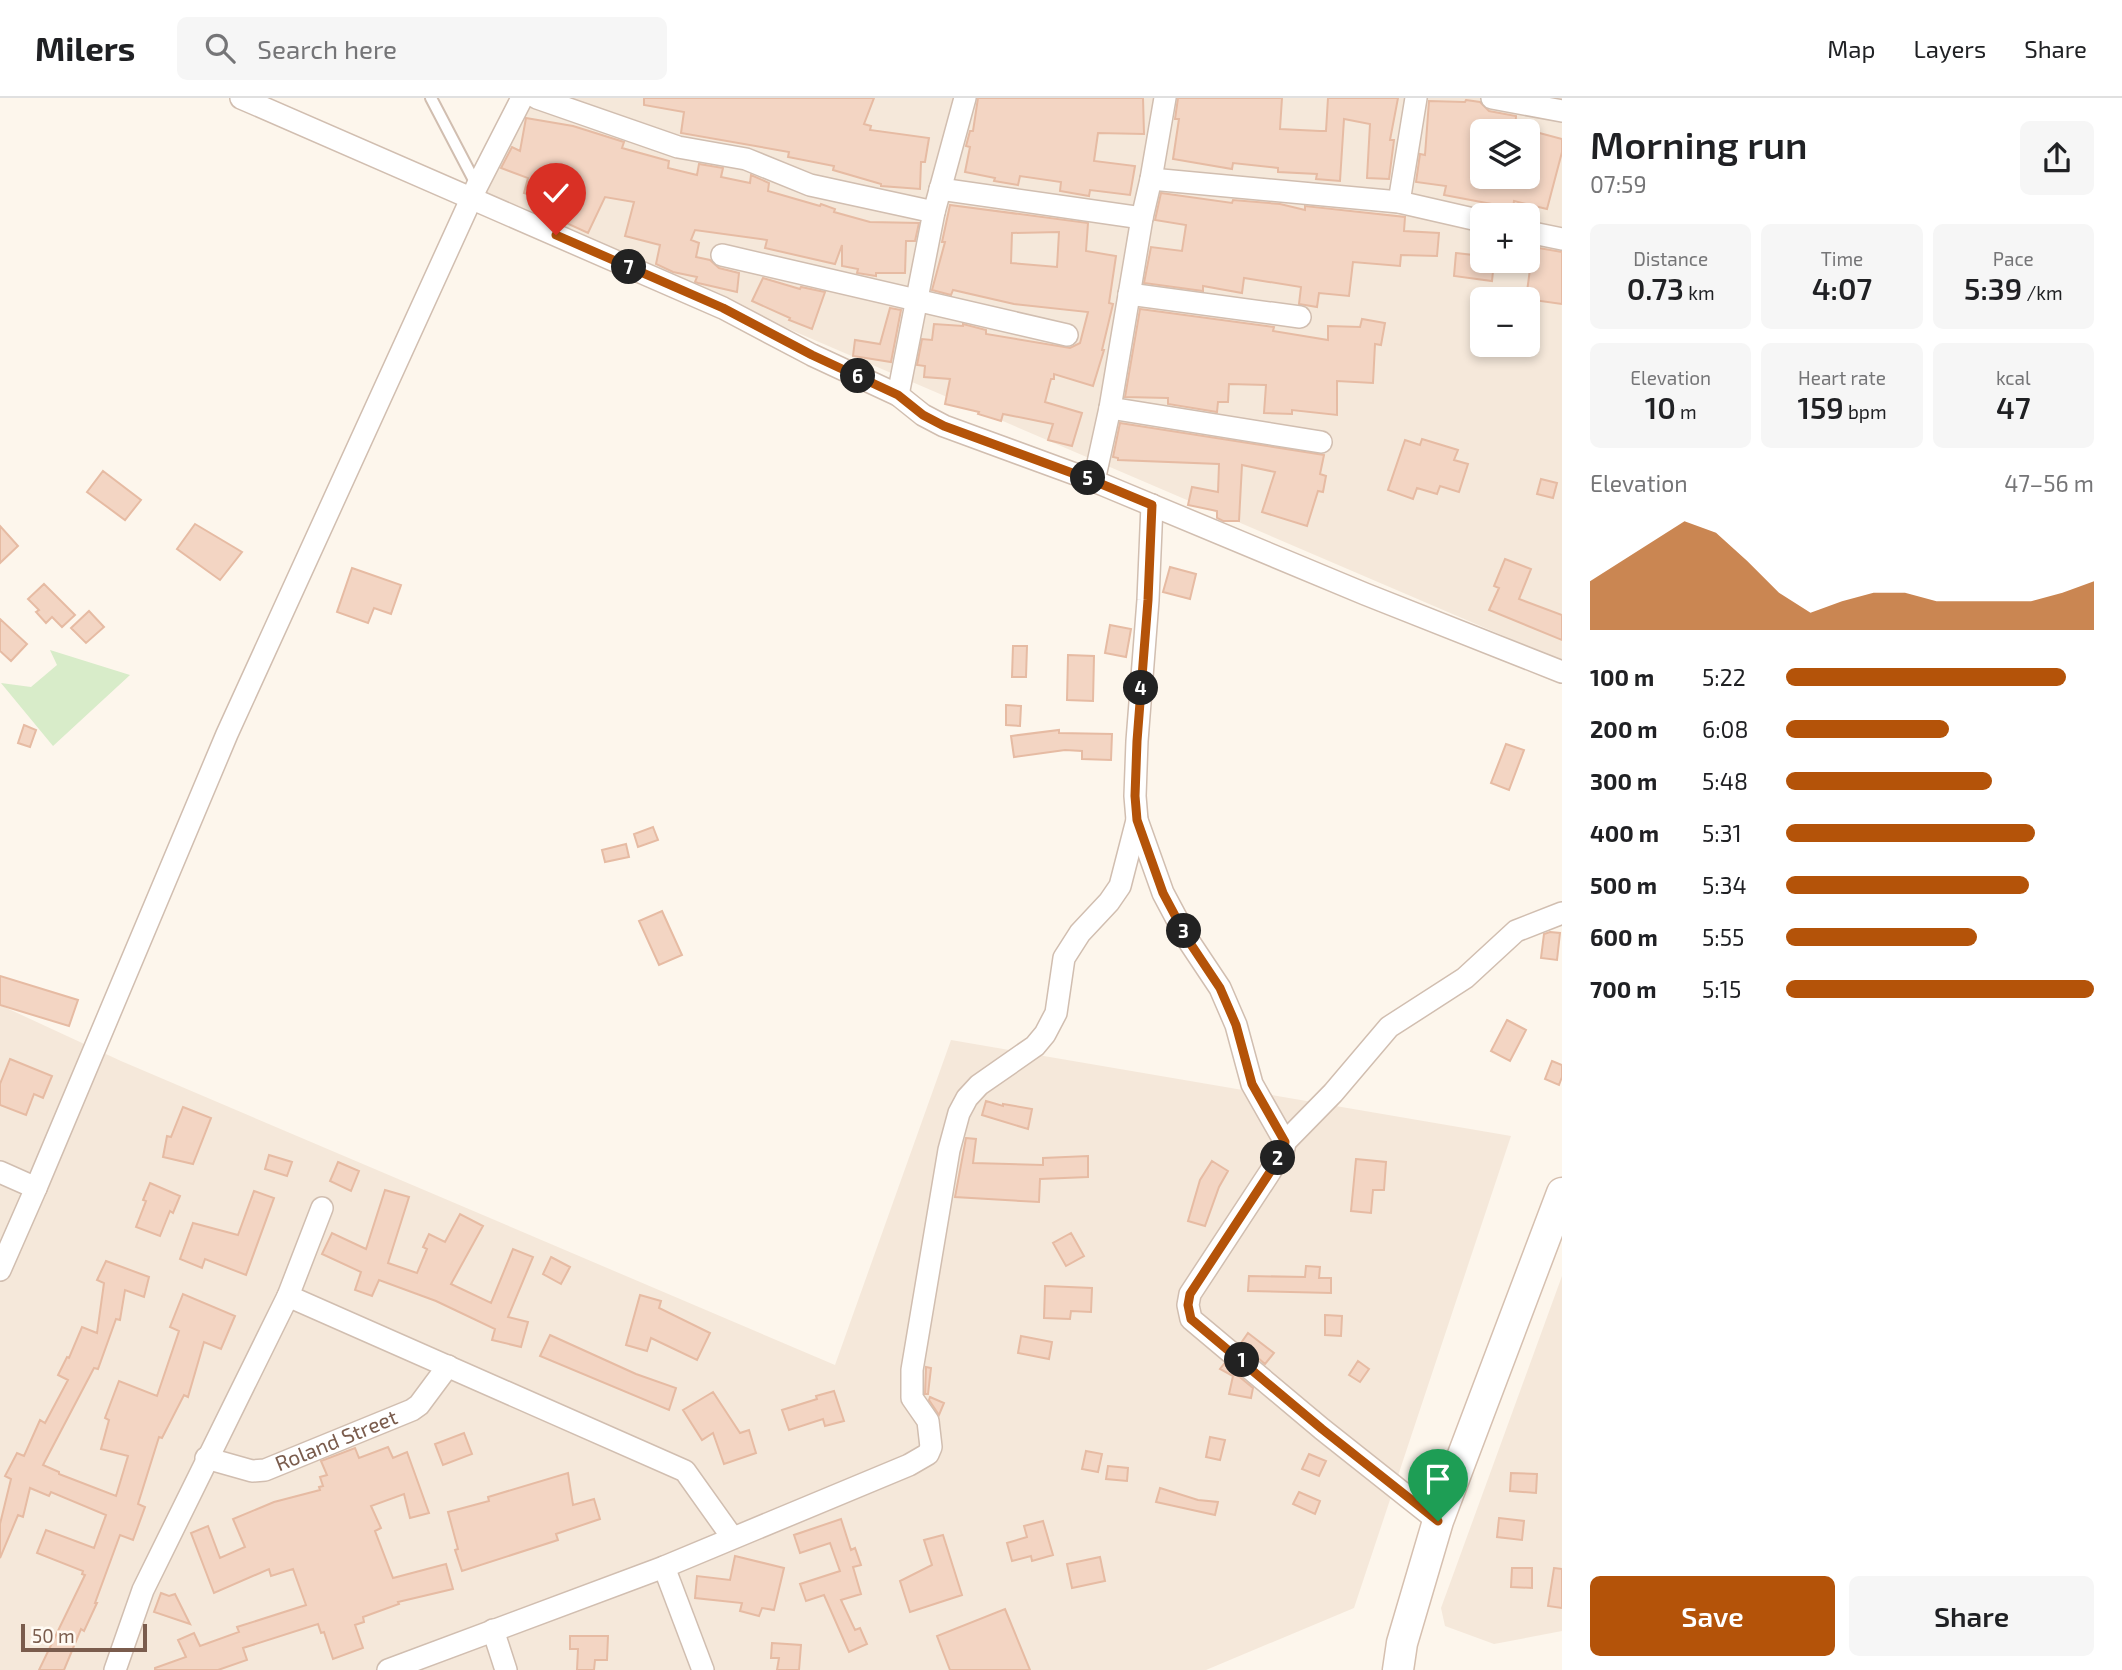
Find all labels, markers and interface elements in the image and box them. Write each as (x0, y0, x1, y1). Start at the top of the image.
search box (177, 17, 667, 80)
text: Milers (35, 28, 135, 68)
icon: search (201, 29, 239, 67)
text: Search here (257, 33, 397, 64)
text: Map (1827, 34, 1875, 63)
text: Layers (1913, 34, 1986, 63)
text: Share (2024, 34, 2087, 63)
map controls (1470, 119, 1540, 357)
button: layers (1470, 119, 1540, 189)
text: Morning run (1590, 121, 1808, 167)
button: share (2020, 121, 2094, 195)
pin (526, 163, 586, 235)
text: 07:59 (1590, 170, 1647, 198)
icon: check (537, 174, 575, 212)
button: + (1470, 203, 1540, 273)
text: Distance (1633, 247, 1708, 270)
text: Time (1821, 247, 1863, 270)
text: Pace (1993, 247, 2034, 270)
pin: 7 (612, 250, 646, 284)
text: 7 (623, 255, 634, 278)
text: 0.73 (1627, 270, 1684, 306)
text: 4:07 (1812, 270, 1872, 306)
text: 5:39 (1964, 270, 2022, 306)
text: km (1684, 281, 1715, 304)
text: /km (2022, 281, 2063, 304)
button: − (1470, 287, 1540, 357)
pin: 6 (840, 358, 876, 394)
text: 6 (852, 364, 863, 387)
text: Elevation (1630, 366, 1711, 389)
text: Heart rate (1798, 366, 1886, 389)
text: kcal (1996, 366, 2031, 389)
text: 10 (1645, 389, 1676, 425)
text: 159 (1797, 389, 1844, 425)
text: 47 (1996, 389, 2031, 425)
text: m (1676, 400, 1697, 423)
text: bpm (1844, 400, 1887, 423)
pin: 5 (1070, 460, 1106, 496)
text: 5 (1082, 466, 1093, 489)
text: Elevation (1590, 469, 1688, 497)
text: 47–56 m (2004, 469, 2094, 497)
text: 100 m (1590, 663, 1654, 691)
text: 5:22 (1702, 663, 1746, 691)
pin: 4 (1124, 670, 1158, 706)
text: 4 (1134, 676, 1147, 699)
text: 200 m (1590, 715, 1658, 743)
text: 6:08 (1702, 715, 1748, 743)
text: 300 m (1590, 767, 1657, 795)
text: 5:48 (1702, 767, 1748, 795)
text: 400 m (1590, 819, 1659, 847)
text: 5:31 (1702, 819, 1742, 847)
text: 500 m (1590, 871, 1657, 899)
text: 5:34 (1702, 871, 1747, 899)
pin: 3 (1166, 914, 1202, 948)
text: 3 (1178, 919, 1189, 942)
text: 600 m (1590, 923, 1658, 951)
text: 5:55 (1702, 923, 1744, 951)
text: 700 m (1590, 975, 1656, 1003)
text: 5:15 (1702, 975, 1741, 1003)
pin: 2 (1260, 1140, 1296, 1176)
text: 2 (1272, 1146, 1283, 1169)
pin: 1 (1224, 1342, 1260, 1378)
text: 1 (1237, 1348, 1246, 1371)
street label: Roland Street (271, 1403, 401, 1476)
pin (1408, 1449, 1468, 1521)
icon: arrive (1419, 1460, 1457, 1498)
button: Save (1590, 1576, 1835, 1656)
button: Share (1849, 1576, 2094, 1656)
scale bar (21, 1621, 147, 1653)
text: 50 m (32, 1624, 75, 1647)

